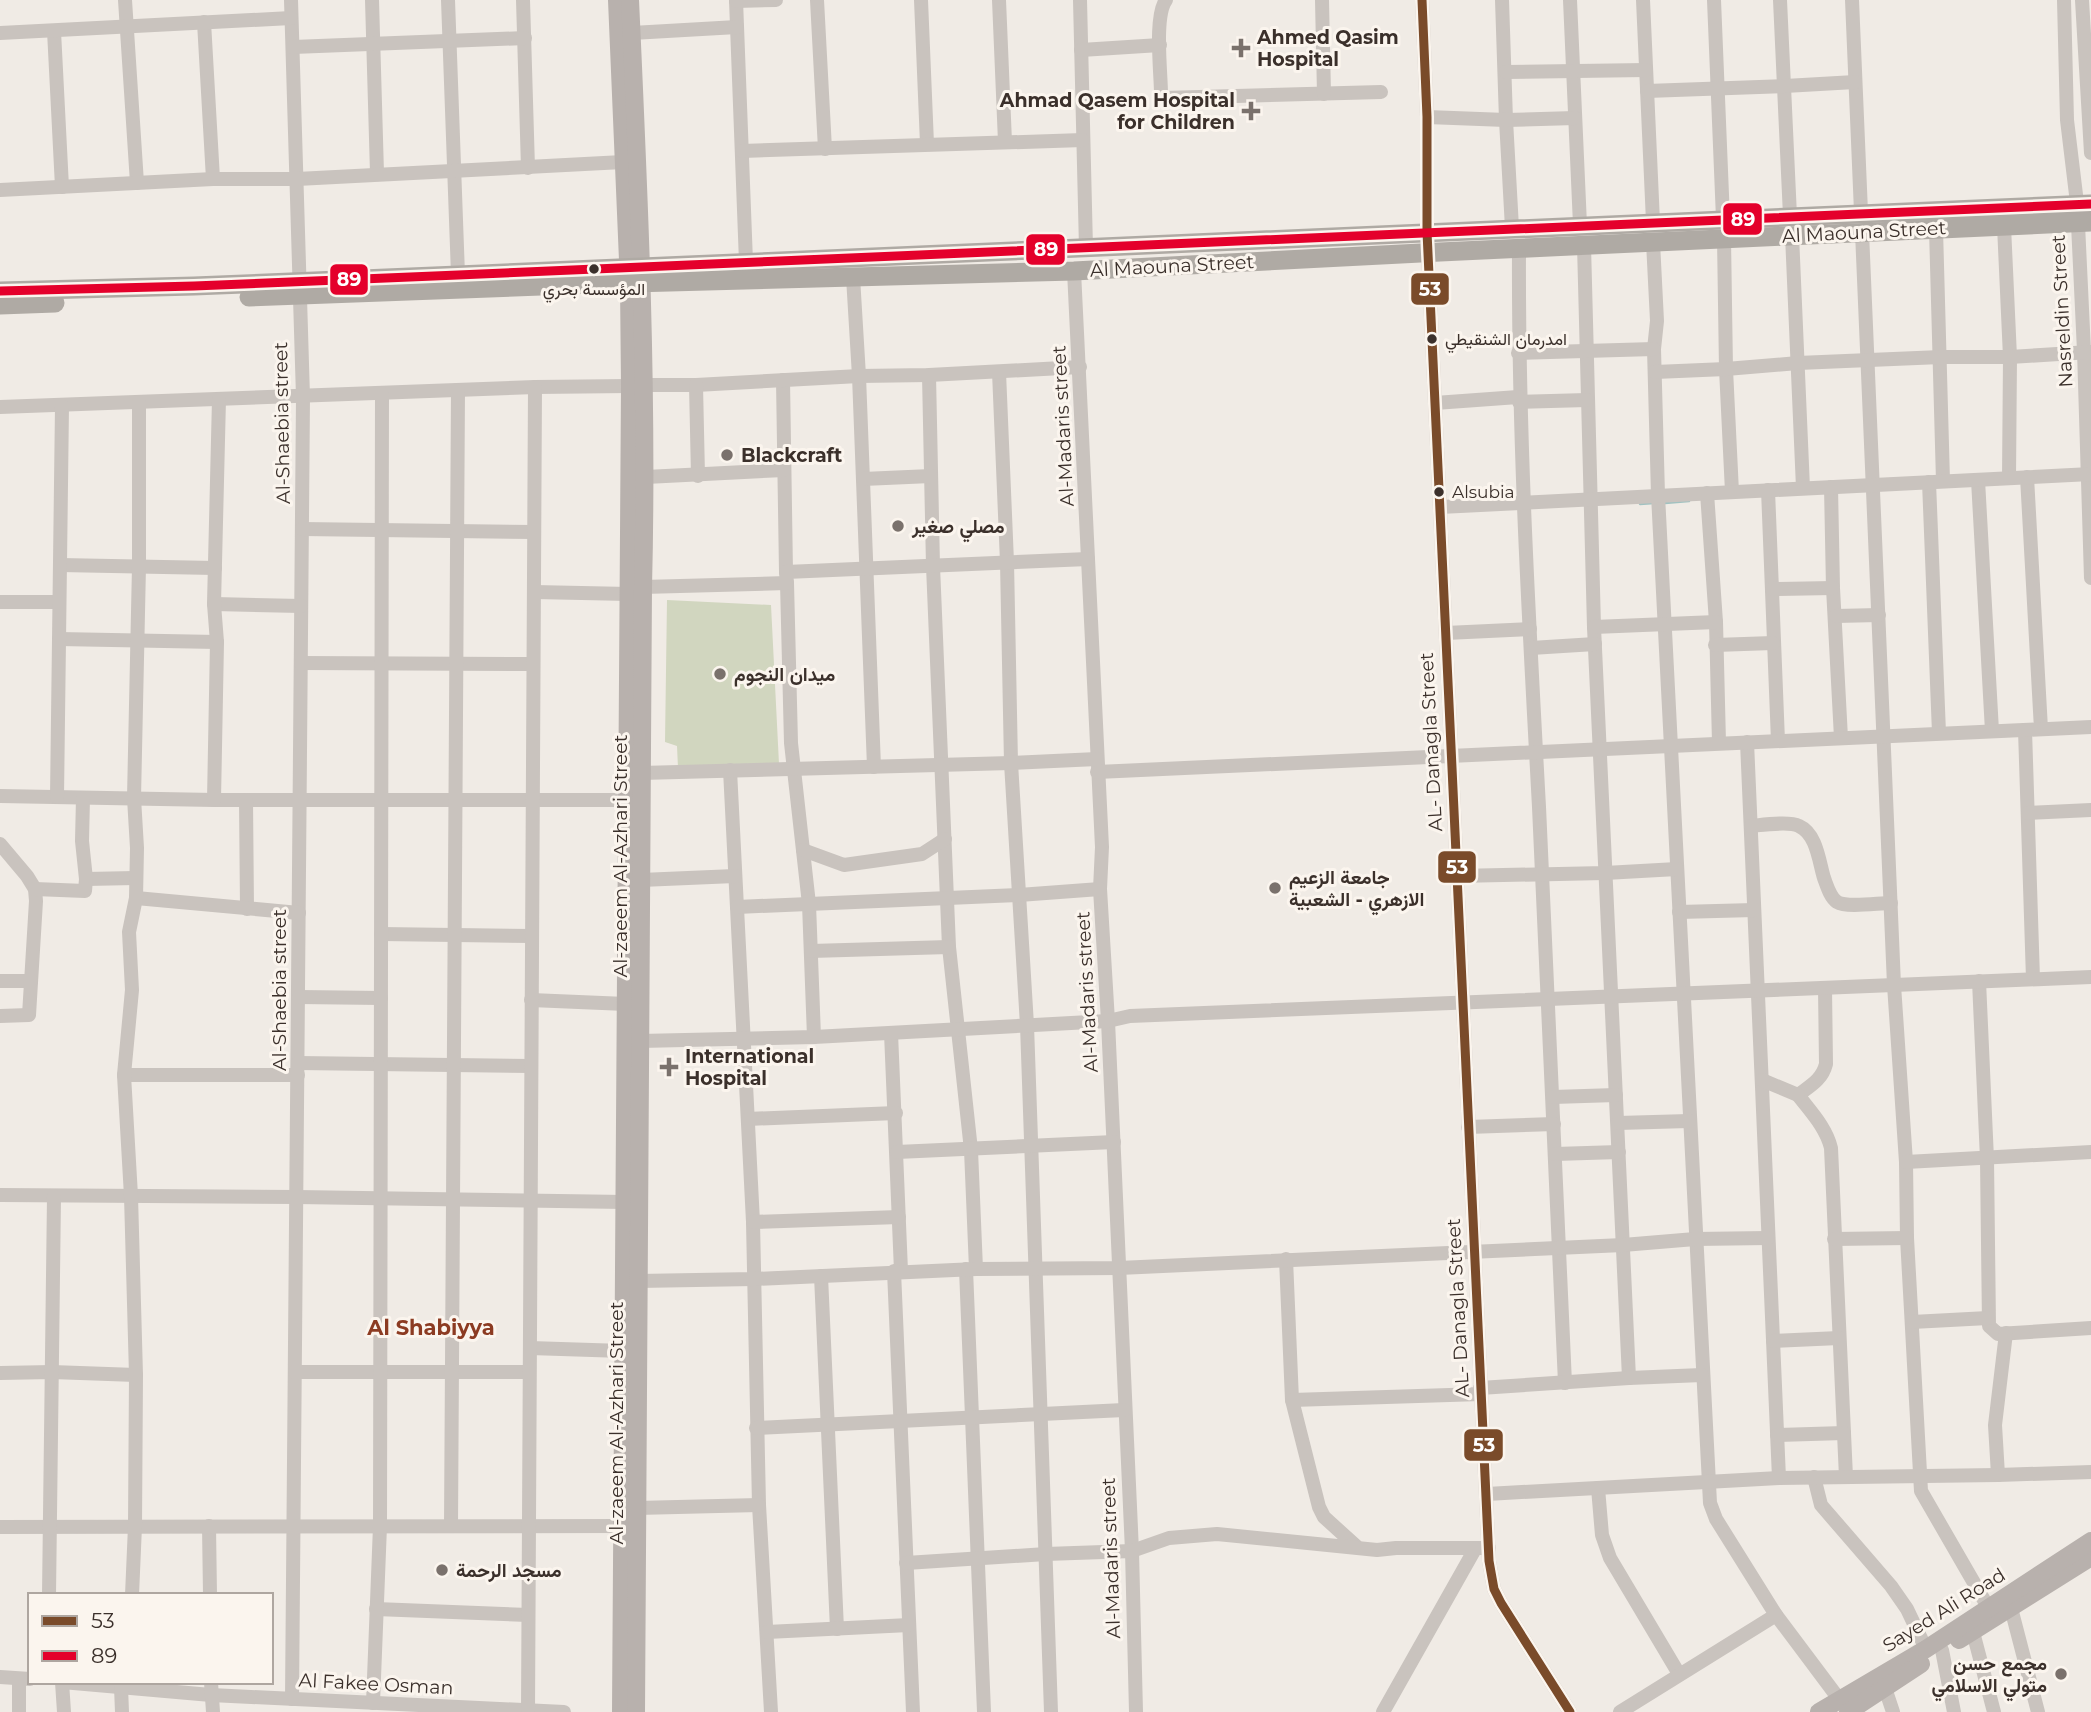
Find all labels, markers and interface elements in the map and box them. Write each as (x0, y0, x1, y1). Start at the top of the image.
place label: Ahmed Qasim Hospital (1256, 26, 1399, 71)
marker: Ahmed Qasim Hospital (1231, 38, 1251, 58)
place label: Ahmad Qasem Hospital for Children (999, 89, 1235, 134)
marker: Ahmad Qasem Hospital for Children (1241, 101, 1261, 121)
line badge: 89 (1722, 202, 1763, 236)
text: 89 (1731, 208, 1755, 231)
street label: Al Maouna Street (1781, 216, 1947, 248)
line badge: 89 (1025, 233, 1066, 266)
street label: Nasreldin Street (2046, 234, 2077, 388)
text: 89 (1034, 238, 1058, 261)
street label: Al Maouna Street (1089, 250, 1255, 282)
marker: المؤسسة بحري (587, 262, 601, 276)
line badge: 89 (329, 263, 369, 296)
text: 89 (337, 268, 361, 291)
line badge: 53 (1410, 272, 1450, 306)
text: 53 (1419, 278, 1441, 301)
place label: المؤسسة بحري (543, 279, 645, 303)
place label: امدرمان الشنقيطي (1445, 329, 1567, 353)
marker: امدرمان الشنقيطي (1425, 332, 1439, 346)
street label: Al-Shaebia street (269, 341, 295, 504)
street label: Al-Madaris street (1047, 345, 1079, 507)
place label: Blackcraft (741, 444, 842, 467)
marker: Blackcraft (719, 447, 735, 463)
place label: Alsubia (1452, 482, 1515, 502)
marker: Alsubia (1432, 485, 1446, 499)
place label: مصلي صغير (911, 515, 1005, 543)
marker: مصلي صغير (890, 518, 906, 534)
street label: AL- Danagla Street (1415, 651, 1447, 832)
place label: ميدان النجوم (734, 663, 835, 687)
marker: ميدان النجوم (712, 666, 728, 682)
street label: Al-zaeem Al-Azhari Street (609, 734, 632, 977)
line badge: 53 (1437, 850, 1477, 884)
text: 53 (1446, 856, 1468, 879)
place label: جامعة الزعيم الازهري - الشعبية (1289, 866, 1424, 916)
marker: جامعة الزعيم الازهري - الشعبية (1267, 880, 1283, 896)
street label: Al-Shaebia street (268, 909, 291, 1071)
street label: Al-Madaris street (1071, 911, 1103, 1073)
place label: International Hospital (685, 1045, 814, 1090)
marker: International Hospital (659, 1057, 679, 1077)
street label: AL- Danagla Street (1442, 1217, 1474, 1398)
street label: Al-zaeem Al-Azhari Street (605, 1301, 628, 1544)
district label: Al Shabiyya (366, 1315, 495, 1340)
line badge: 53 (1463, 1428, 1504, 1462)
text: 53 (1473, 1434, 1495, 1457)
street label: Al-Madaris street (1097, 1477, 1125, 1639)
place label: مسجد الرحمة (456, 1559, 562, 1583)
marker: مسجد الرحمة (434, 1562, 450, 1578)
street label: Sayed Ali Road (1878, 1563, 2010, 1657)
legend (28, 1593, 273, 1684)
text: 53 (91, 1608, 115, 1633)
text: 89 (91, 1643, 117, 1668)
place label: مجمع حسن متولي الاسلامي (1932, 1652, 2047, 1702)
marker: مجمع حسن متولي الاسلامي (2053, 1666, 2069, 1682)
street label: Al Fakee Osman (298, 1668, 454, 1700)

